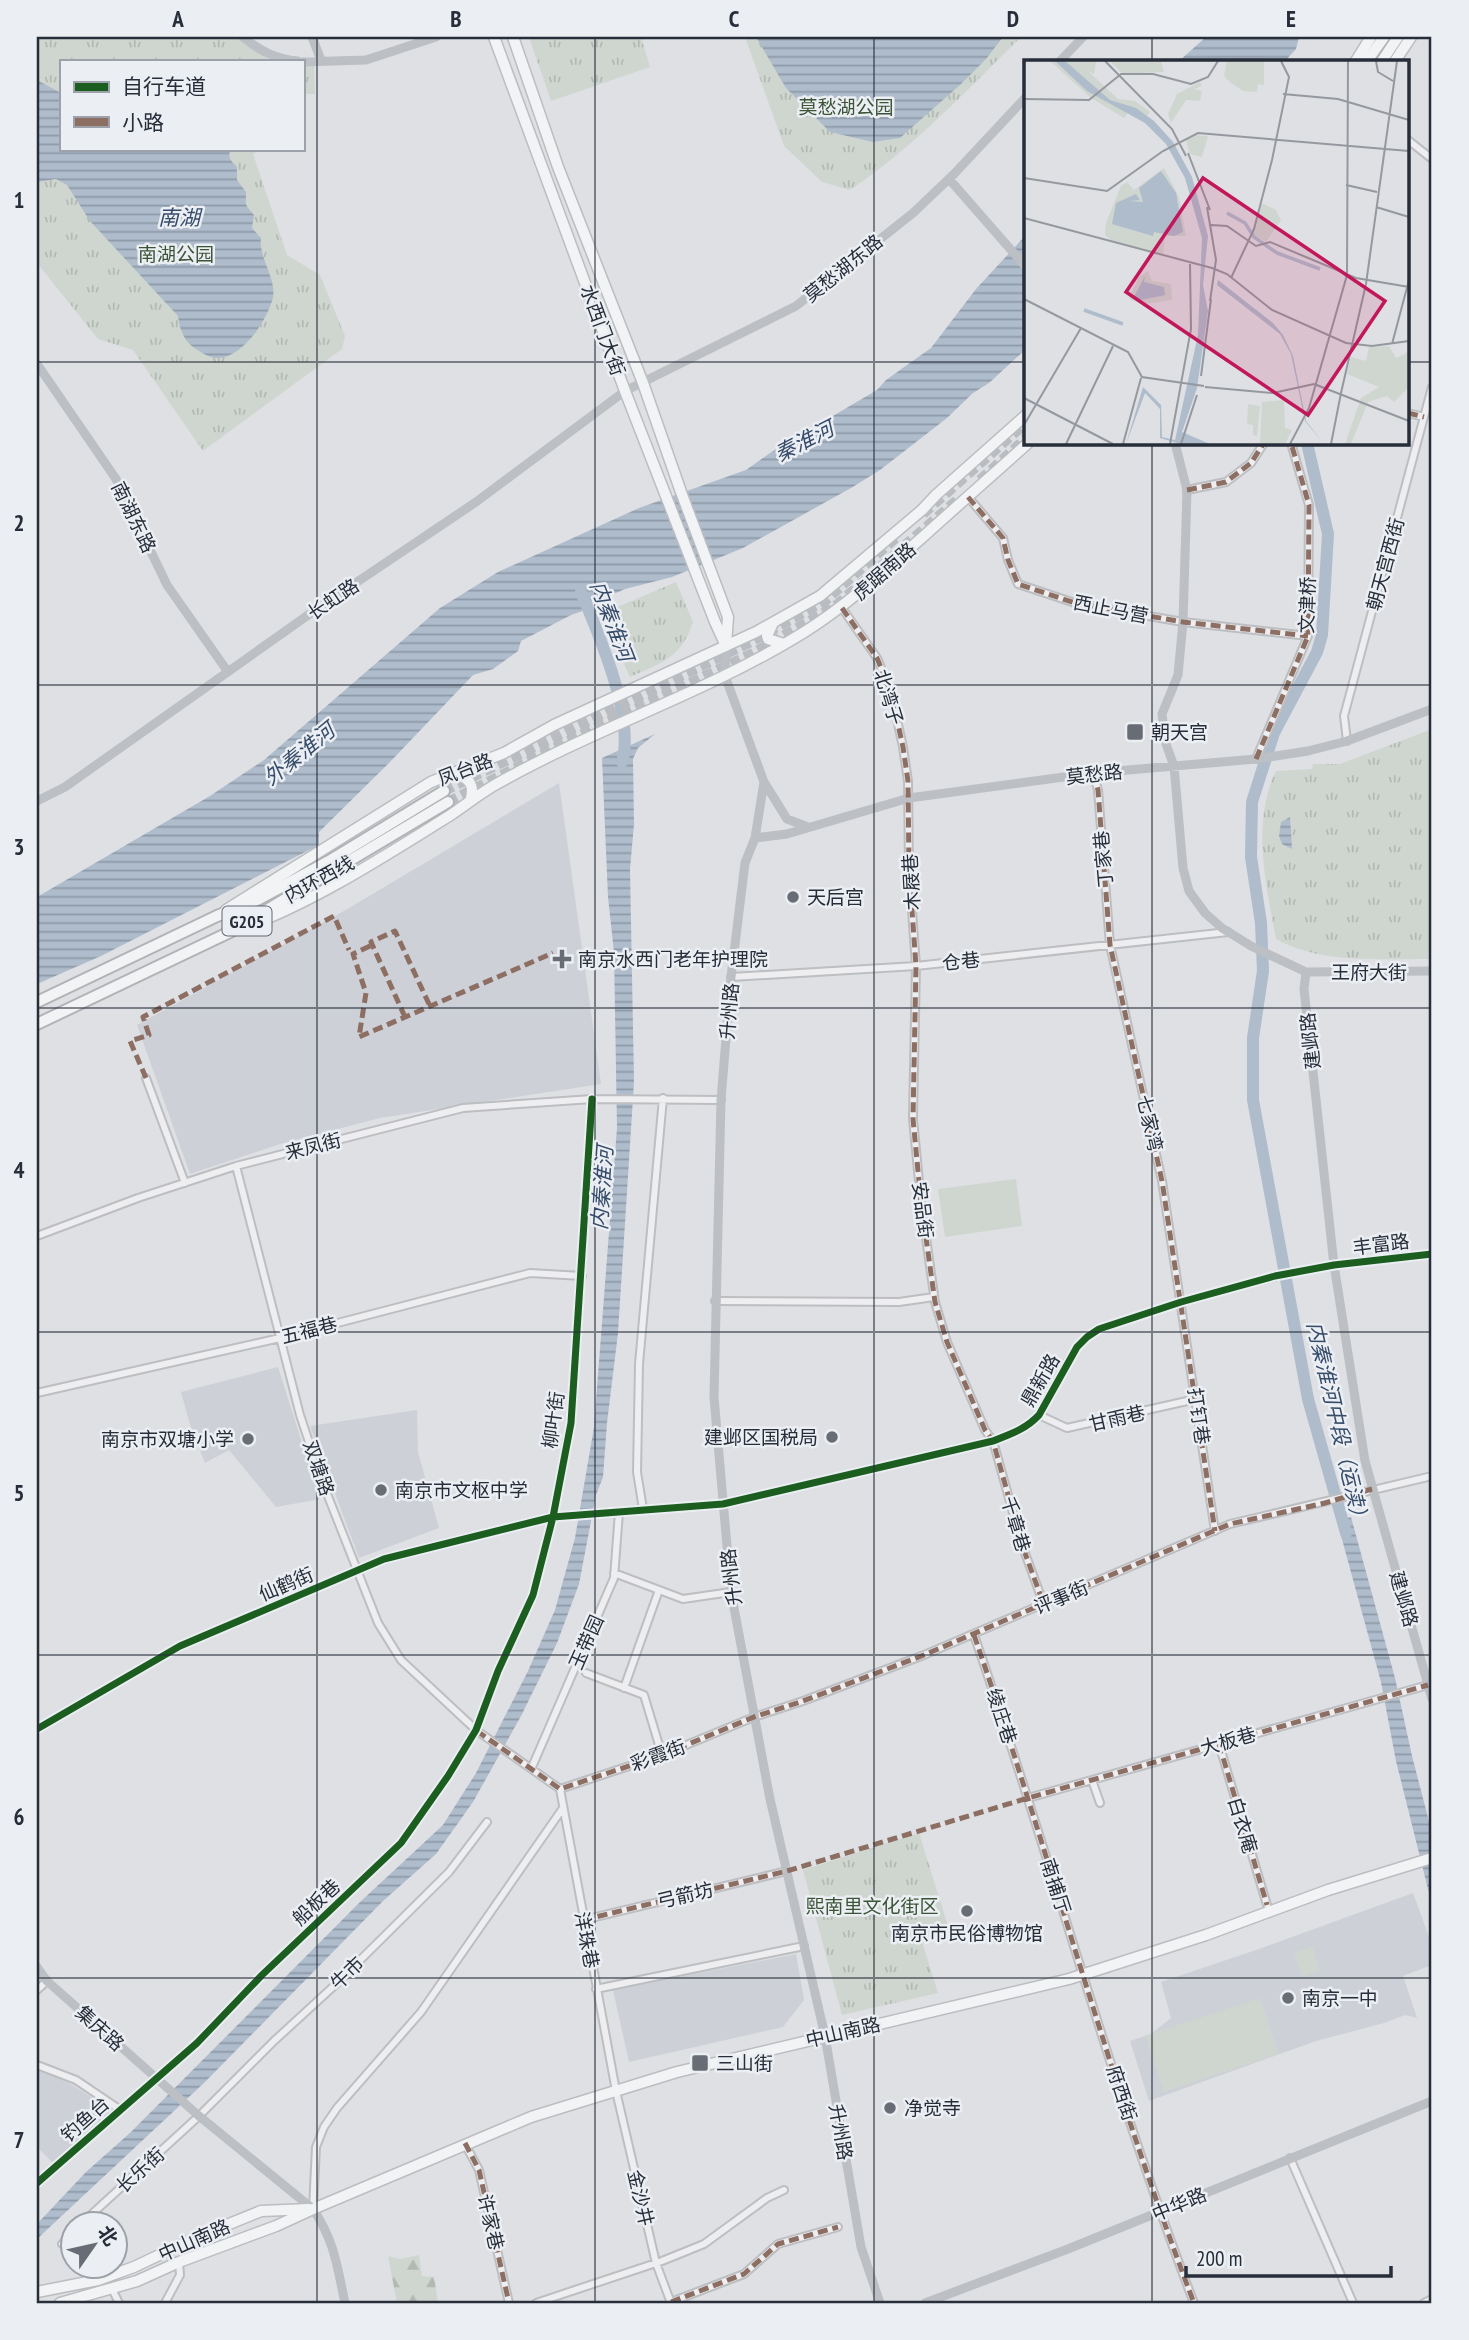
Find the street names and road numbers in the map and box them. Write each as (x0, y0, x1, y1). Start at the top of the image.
street label: 莫愁湖东路 (799, 229, 887, 307)
street label: 水西门大街 (575, 281, 631, 379)
street label: 南湖东路 (107, 478, 161, 556)
street label: 朝天宫西街 (1361, 515, 1409, 613)
street label: 虎踞南路 (847, 537, 921, 605)
street label: 长虹路 (303, 573, 363, 625)
street label: 文津桥 (1294, 576, 1320, 634)
street label: 西止马营 (1071, 590, 1151, 628)
street label: 北湾子 (869, 666, 909, 728)
street label: 凤台路 (434, 748, 496, 790)
street label: 莫愁路 (1064, 759, 1124, 789)
street label: 丁家巷 (1089, 830, 1117, 888)
street label: 内环西线 (280, 850, 358, 908)
street label: 木屐巷 (898, 853, 924, 911)
road number: G205 (222, 906, 272, 936)
street label: 仓巷 (941, 947, 981, 975)
street label: 王府大街 (1331, 960, 1407, 984)
street label: 升州路 (715, 982, 743, 1040)
street label: 建邺路 (1295, 1011, 1325, 1071)
street label: 七家湾 (1132, 1093, 1168, 1153)
street label: 来凤街 (282, 1127, 344, 1165)
street label: 安品街 (908, 1180, 938, 1240)
street label: 丰富路 (1351, 1229, 1411, 1259)
street label: 五福巷 (278, 1311, 340, 1349)
street label: 鼎新路 (1015, 1349, 1065, 1411)
street label: 打钉巷 (1183, 1386, 1215, 1446)
street label: 柳叶街 (537, 1390, 569, 1450)
street label: 甘雨巷 (1087, 1400, 1147, 1436)
street label: 双塘路 (298, 1437, 340, 1499)
street label: 千章巷 (996, 1493, 1036, 1555)
street label: 升州路 (716, 1547, 746, 1607)
street label: 仙鹤街 (255, 1562, 317, 1606)
street label: 建邺路 (1385, 1568, 1423, 1630)
street label: 评事街 (1030, 1575, 1092, 1619)
street label: 玉带园 (563, 1611, 609, 1673)
street label: 绫庄巷 (982, 1685, 1022, 1747)
street label: 大板巷 (1197, 1722, 1259, 1760)
street label: 彩霞街 (627, 1734, 689, 1776)
street label: 白衣庵 (1223, 1794, 1263, 1856)
street label: 南捕厅 (1036, 1855, 1076, 1917)
street label: 船板巷 (287, 1874, 345, 1930)
street label: 弓箭坊 (655, 1877, 715, 1913)
street label: 洋珠巷 (570, 1910, 604, 1970)
street label: 牛市 (325, 1951, 369, 1995)
street label: 集庆路 (71, 2000, 129, 2056)
street label: 中山南路 (803, 2012, 883, 2052)
street label: 府西街 (1102, 2062, 1142, 2124)
street label: 钓鱼台 (56, 2091, 114, 2147)
street label: 升州路 (824, 2102, 858, 2162)
street label: 长乐街 (111, 2142, 169, 2198)
street label: 金沙井 (623, 2168, 659, 2228)
street label: 中华路 (1148, 2182, 1210, 2226)
street label: 许家巷 (473, 2192, 509, 2252)
street label: 中山南路 (154, 2214, 234, 2266)

